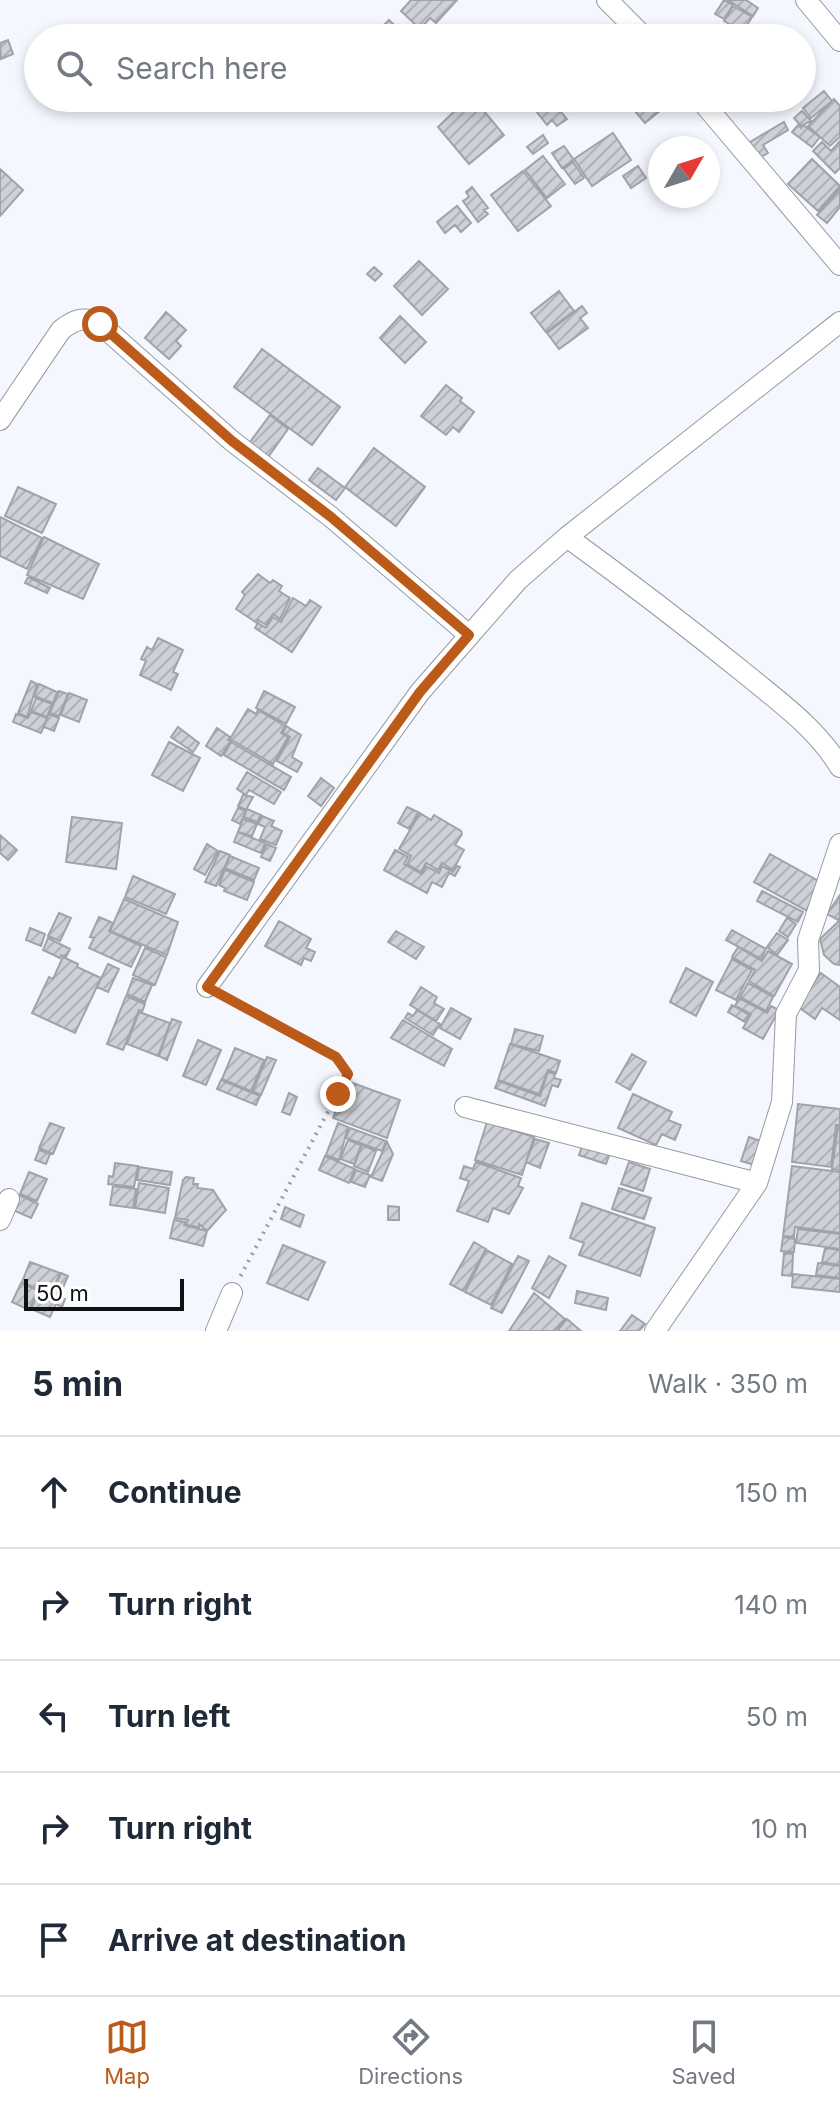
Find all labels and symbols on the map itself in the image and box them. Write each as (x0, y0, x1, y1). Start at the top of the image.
north arrow (648, 136, 720, 208)
route start (82, 306, 118, 342)
route end (320, 1076, 356, 1112)
scale bar (24, 1275, 184, 1311)

